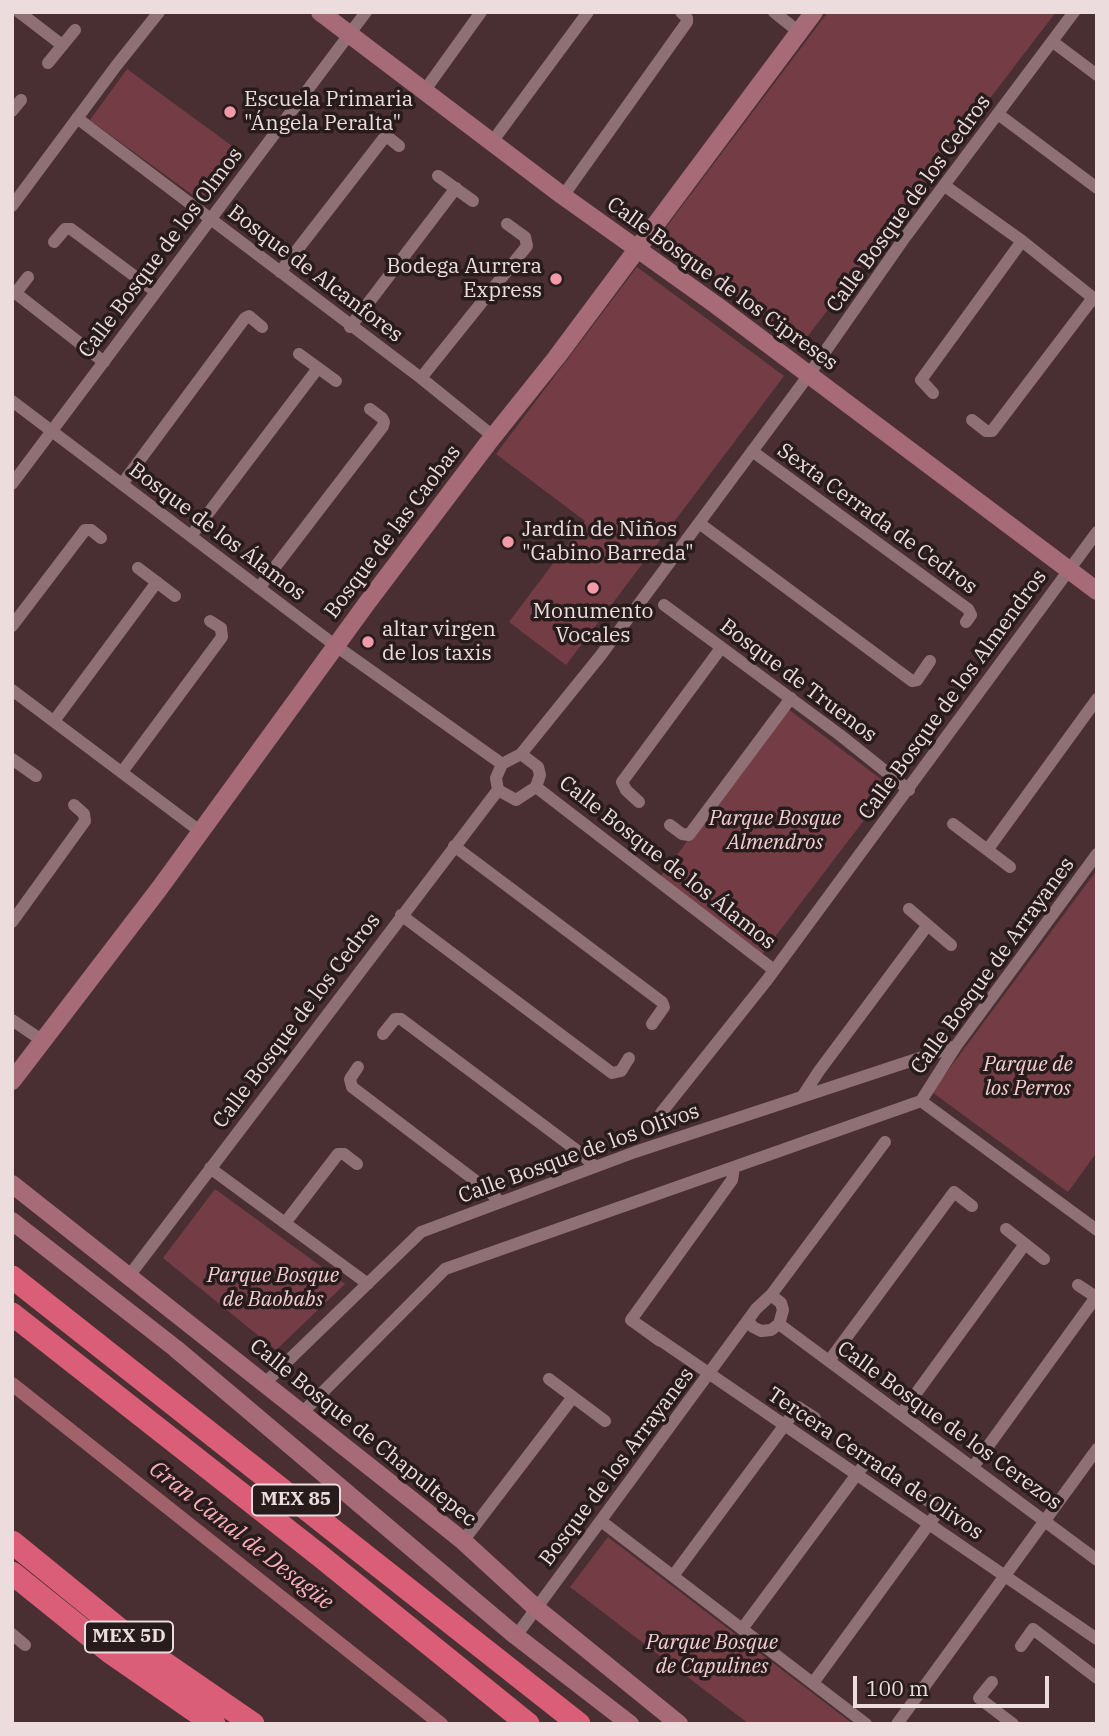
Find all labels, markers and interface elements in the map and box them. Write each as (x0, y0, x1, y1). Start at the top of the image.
place label: Escuela Primaria "Ángela Peralta" (244, 87, 413, 137)
street label: Calle Bosque de los Cedros (822, 90, 996, 318)
marker: Escuela Primaria "Ángela Peralta" (222, 104, 238, 120)
street label: Calle Bosque de los Olmos (74, 143, 248, 363)
street label: Calle Bosque de los Cipreses (602, 192, 842, 376)
street label: Bosque de Alcanfores (223, 200, 407, 348)
place label: Bodega Aurrera Express (387, 254, 542, 304)
marker: Bodega Aurrera Express (548, 271, 564, 287)
street label: Sexta Cerrada de Cedros (772, 438, 982, 600)
street label: Bosque de las Caobas (319, 440, 467, 624)
street label: Bosque de los Álamos (124, 458, 310, 606)
place label: Jardín de Niños "Gabino Barreda" (522, 517, 694, 567)
marker: Jardín de Niños "Gabino Barreda" (500, 534, 516, 550)
street label: Calle Bosque de los Almendros (854, 565, 1052, 825)
marker: Monumento Vocales (585, 580, 601, 596)
place label: Monumento Vocales (533, 599, 653, 649)
street label: Bosque de Truenos (715, 614, 881, 748)
place label: altar virgen de los taxis (382, 617, 496, 667)
marker: altar virgen de los taxis (360, 634, 376, 650)
street label: Calle Bosque de los Álamos (554, 771, 780, 955)
park label: Parque Bosque Almendros (709, 806, 841, 856)
street label: Calle Bosque de Arrayanes (906, 853, 1080, 1079)
street label: Calle Bosque de los Cedros (208, 909, 386, 1133)
park label: Parque de los Perros (983, 1052, 1073, 1102)
street label: Calle Bosque de los Olivos (455, 1099, 703, 1209)
park label: Parque Bosque de Baobabs (207, 1263, 339, 1313)
street label: Calle Bosque de Chapultepec (244, 1334, 482, 1532)
street label: Calle Bosque de los Cerezos (832, 1336, 1066, 1516)
street label: Bosque de los Arrayanes (534, 1363, 700, 1571)
street label: Tercera Cerrada de Olivos (762, 1382, 988, 1546)
water label: Gran Canal de Desagüe (143, 1455, 339, 1617)
road number: MEX 85 (252, 1484, 340, 1516)
road number: MEX 5D (85, 1622, 173, 1652)
park label: Parque Bosque de Capulines (646, 1630, 778, 1680)
scale bar (857, 1662, 1053, 1706)
text: 100 m (866, 1674, 929, 1702)

